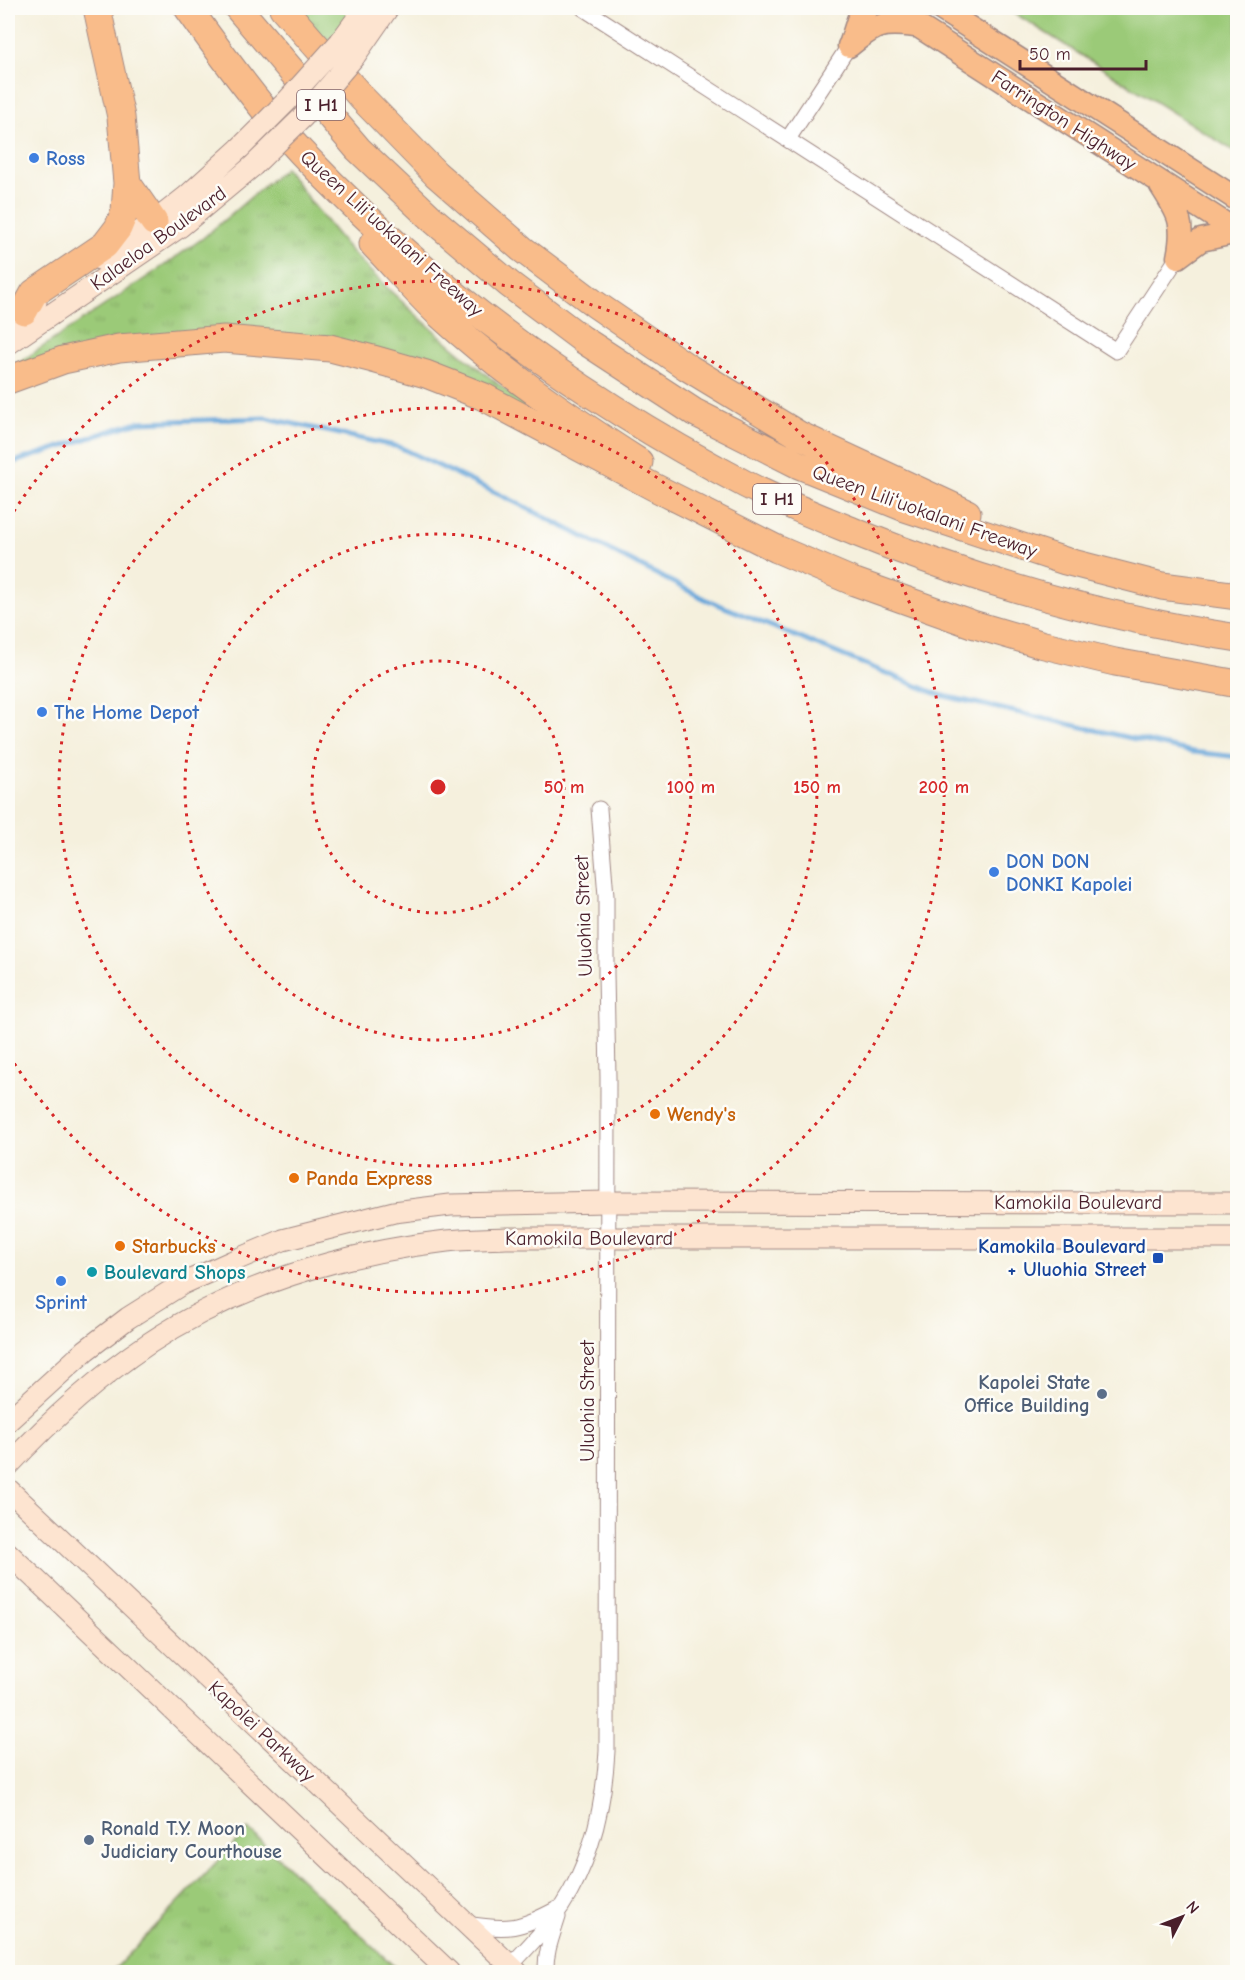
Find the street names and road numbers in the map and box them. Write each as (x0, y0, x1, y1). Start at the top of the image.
street label: Farrington Highway (987, 65, 1140, 176)
road number: I H1 (297, 90, 345, 120)
street label: Queen Liliʻuokalani Freeway (296, 145, 488, 321)
street label: Kalaeloa Boulevard (86, 181, 231, 295)
street label: Queen Liliʻuokalani Freeway (809, 460, 1040, 563)
road number: I H1 (753, 484, 801, 514)
street label: Uluohia Street (570, 854, 597, 977)
street label: Kamokila Boulevard (994, 1191, 1162, 1214)
street label: Kamokila Boulevard (505, 1227, 673, 1250)
street label: Uluohia Street (576, 1339, 599, 1462)
street label: Kapolei Parkway (204, 1676, 320, 1787)

